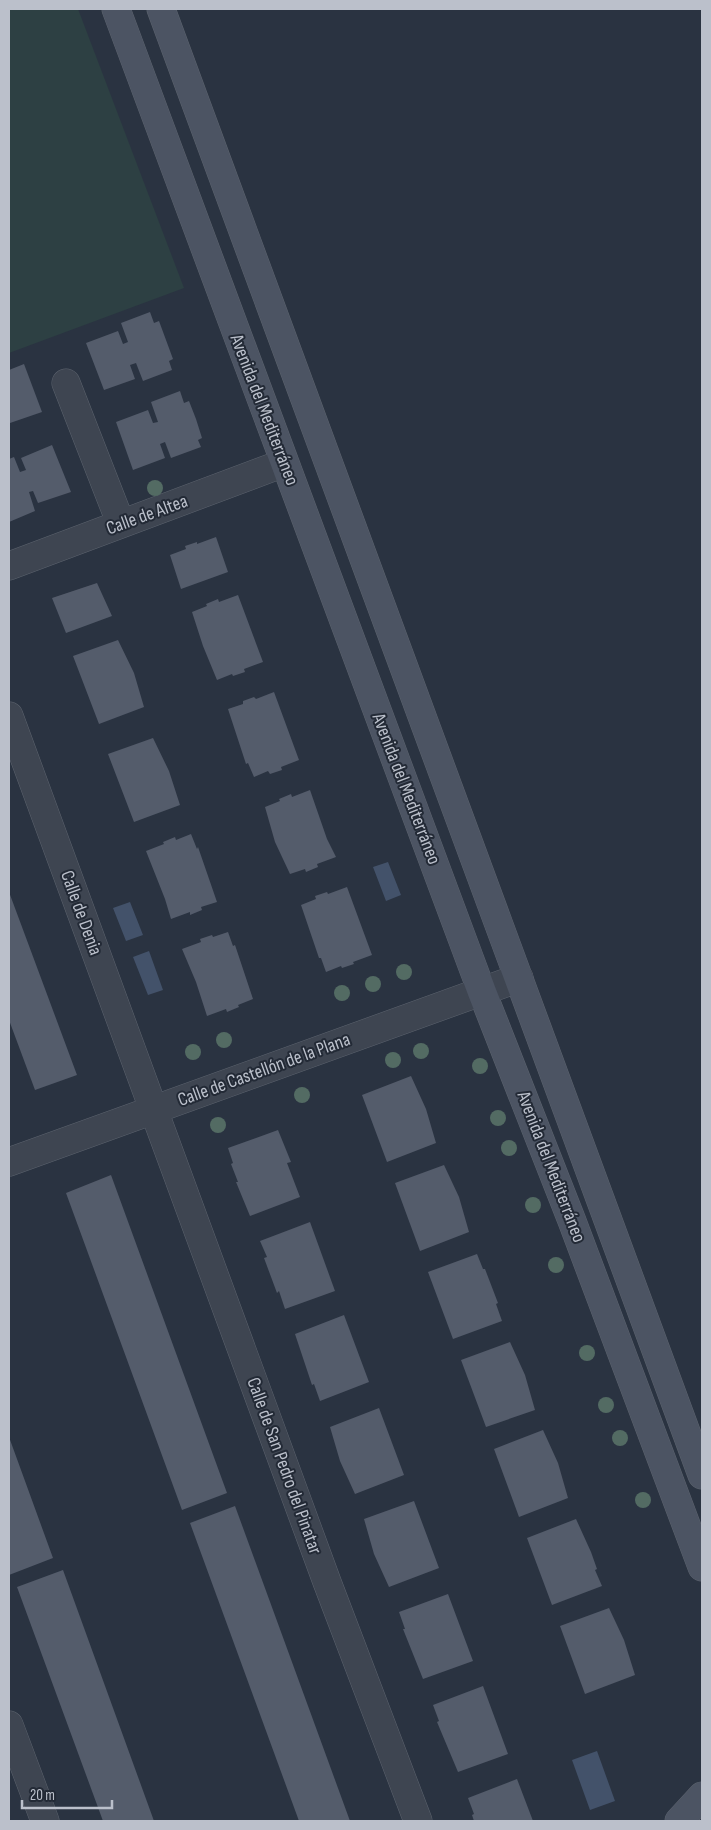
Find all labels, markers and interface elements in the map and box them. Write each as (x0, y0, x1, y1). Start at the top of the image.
street label: Avenida del Mediterráneo (224, 330, 303, 489)
street label: Calle de Altea (103, 490, 191, 540)
street label: Avenida del Mediterráneo (366, 709, 445, 868)
street label: Calle de Denia (55, 867, 107, 959)
street label: Calle de Castellón de la Plana (175, 1028, 353, 1112)
street label: Avenida del Mediterráneo (511, 1087, 590, 1246)
street label: Calle de San Pedro del Pinatar (241, 1375, 327, 1558)
scale bar (22, 1778, 112, 1810)
text: 20 m (30, 1786, 55, 1805)

